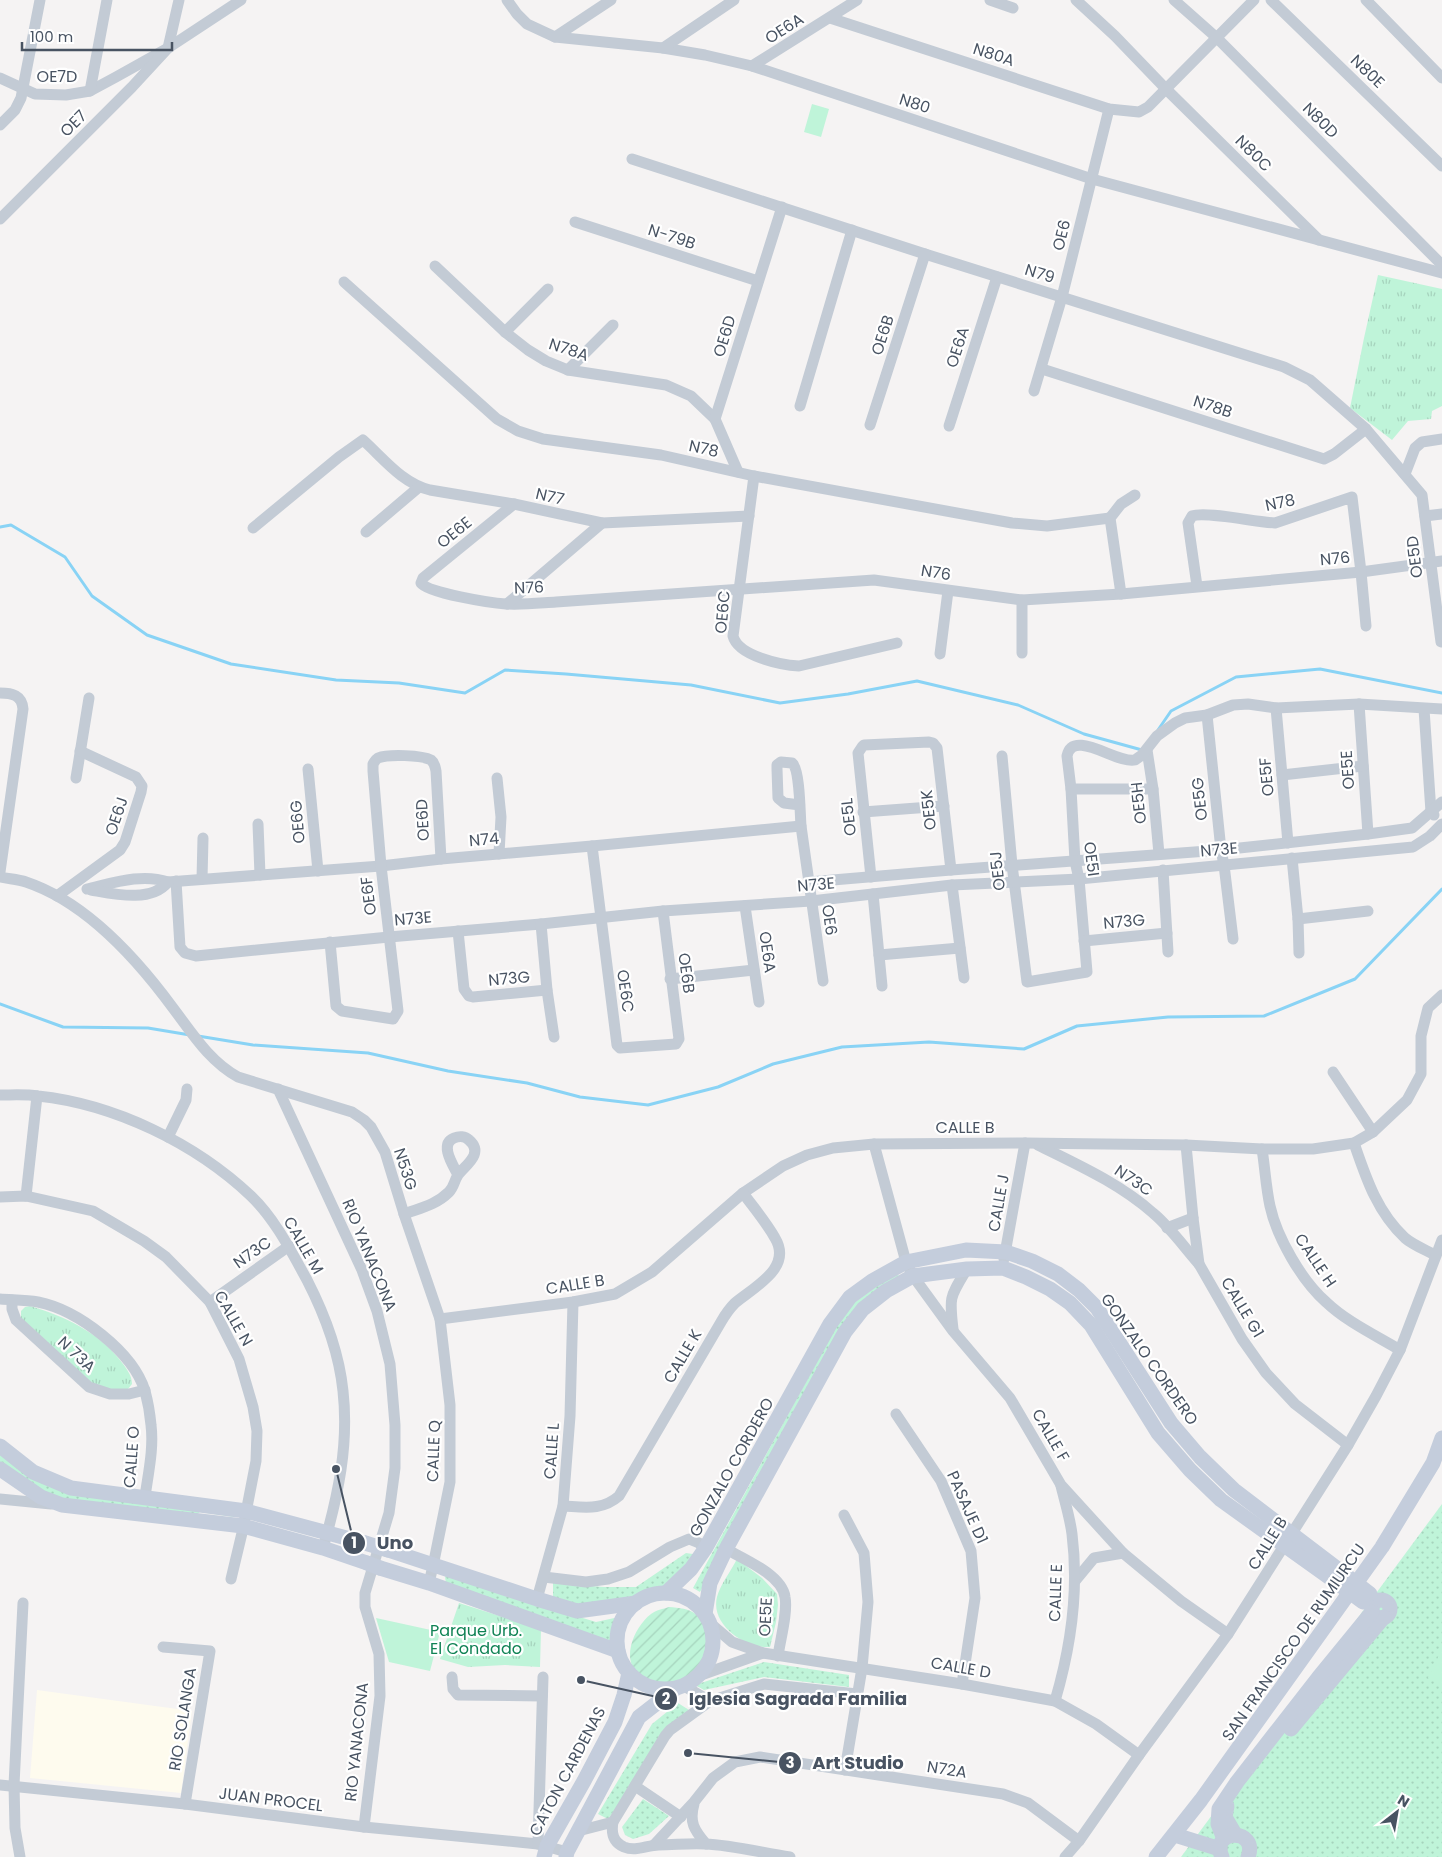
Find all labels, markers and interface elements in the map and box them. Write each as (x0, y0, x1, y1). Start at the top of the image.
street label: OE6A (760, 8, 808, 49)
scale bar (22, 20, 172, 52)
text: 100 m (30, 26, 73, 47)
street label: N80A (970, 37, 1018, 72)
street label: N80E (1345, 49, 1390, 93)
street label: OE7D (37, 65, 77, 88)
street label: N80 (896, 88, 933, 119)
street label: N80D (1297, 97, 1344, 144)
street label: OE7 (55, 105, 92, 142)
street label: N80C (1230, 130, 1277, 177)
street label: OE6 (1047, 217, 1076, 253)
street label: N-79B (645, 218, 699, 255)
street label: N79 (1022, 258, 1058, 289)
street label: OE6B (865, 312, 900, 358)
street label: OE6D (707, 313, 742, 360)
street label: OE6A (940, 324, 975, 371)
street label: N78A (546, 332, 592, 367)
street label: N78B (1190, 389, 1236, 424)
street label: N78 (687, 434, 721, 463)
street label: N77 (533, 482, 567, 511)
street label: N78 (1263, 488, 1297, 517)
street label: OE6E (432, 511, 477, 554)
street label: OE5D (1401, 535, 1428, 579)
street label: N76 (1319, 546, 1351, 571)
street label: N76 (919, 559, 953, 586)
street label: N76 (514, 575, 544, 600)
street label: OE6C (709, 589, 736, 635)
street label: OE5E (1335, 750, 1360, 790)
street label: OE5F (1253, 757, 1280, 797)
street label: OE5G (1186, 776, 1213, 822)
street label: OE5H (1125, 781, 1152, 825)
street label: OE5K (915, 788, 942, 831)
street label: OE6J (99, 794, 134, 839)
street label: OE5L (835, 797, 862, 837)
street label: OE6D (410, 798, 435, 842)
street label: OE6G (284, 799, 311, 845)
street label: N74 (468, 827, 500, 852)
street label: N73E (1199, 836, 1239, 863)
street label: OE5I (1078, 840, 1105, 878)
street label: OE5J (984, 850, 1011, 892)
street label: N73E (796, 871, 836, 898)
street label: OE6F (355, 875, 382, 917)
street label: OE6 (816, 903, 843, 937)
street label: N73E (393, 905, 433, 932)
street label: N73G (1102, 908, 1146, 935)
street label: OE6A (753, 930, 782, 975)
street label: OE6B (672, 951, 701, 995)
street label: N73G (487, 965, 531, 992)
street label: OE6C (611, 968, 640, 1014)
street label: CALLE B (935, 1116, 995, 1139)
street label: N53G (388, 1145, 423, 1193)
street label: N73C (1110, 1159, 1157, 1202)
street label: CALLE J (982, 1173, 1015, 1234)
street label: RIO YANACONA (336, 1195, 403, 1315)
street label: CALLE M (278, 1212, 329, 1278)
street label: CALLE H (1289, 1229, 1342, 1292)
street label: N73C (229, 1231, 276, 1274)
street label: CALLE B (544, 1268, 606, 1300)
street label: CALLE G1 (1215, 1273, 1270, 1342)
street label: CALLE N (208, 1286, 259, 1350)
street label: GONZALO CORDERO (1095, 1289, 1204, 1430)
street label: CALLE K (658, 1325, 707, 1388)
street label: N 73A (53, 1331, 101, 1378)
street label: GONZALO CORDERO (684, 1393, 779, 1541)
street label: CALLE F (1026, 1405, 1075, 1466)
street label: CALLE Q (421, 1419, 446, 1482)
street label: CALLE L (538, 1422, 565, 1480)
street label: CALLE O (118, 1425, 145, 1489)
street label: PASAJE D1 (941, 1467, 994, 1547)
street label: CALLE B (1242, 1512, 1293, 1574)
callout: Uno (342, 1526, 423, 1559)
text: Uno (377, 1530, 413, 1555)
text: 1 (351, 1532, 357, 1553)
street label: SAN FRANCISCO DE RUMIURCU (1216, 1539, 1371, 1746)
street label: CALLE E (1043, 1564, 1068, 1622)
street label: OE5E (753, 1597, 778, 1637)
park label: Parque Urb. El Condado (430, 1619, 522, 1660)
street label: CALLE D (929, 1651, 993, 1684)
street label: RIO SOLANGA (163, 1665, 202, 1773)
street label: RIO YANACONA (339, 1681, 374, 1803)
callout: Iglesia Sagrada Familia (654, 1682, 917, 1715)
text: Iglesia Sagrada Familia (689, 1686, 907, 1711)
text: 2 (662, 1688, 671, 1709)
street label: CATON CARDENAS (524, 1702, 611, 1840)
callout: Art Studio (777, 1746, 914, 1779)
text: Art Studio (812, 1750, 904, 1775)
text: 3 (785, 1752, 795, 1773)
street label: N72A (925, 1755, 969, 1784)
street label: JUAN PROCEL (218, 1782, 324, 1817)
north arrow (1372, 1787, 1422, 1837)
text: N (1394, 1790, 1413, 1812)

